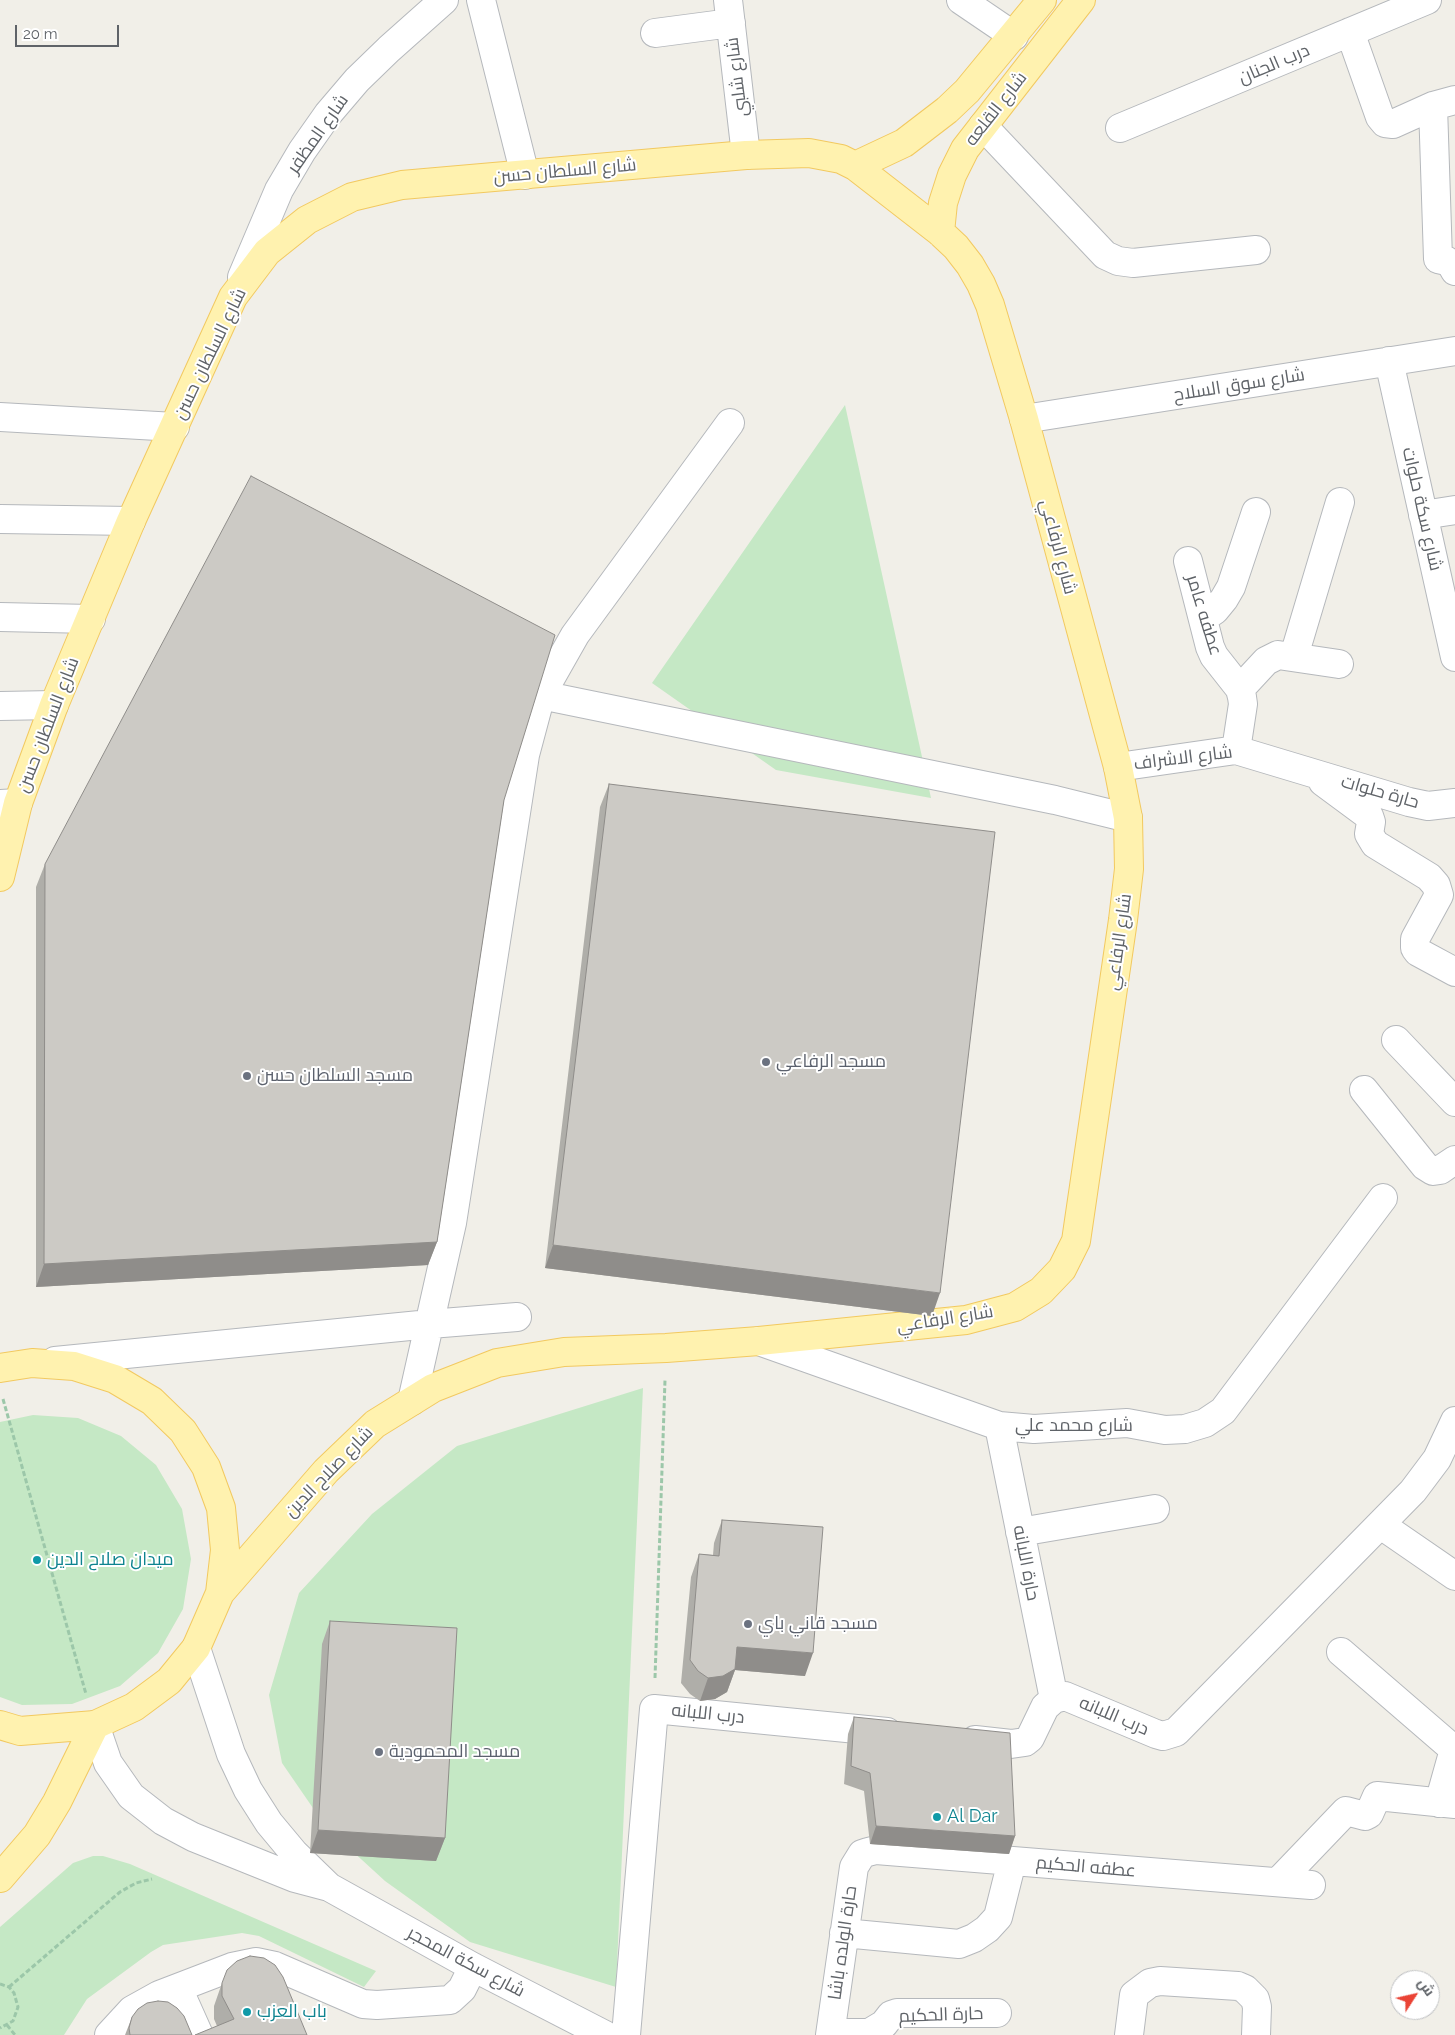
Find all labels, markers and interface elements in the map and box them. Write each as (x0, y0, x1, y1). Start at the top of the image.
scale bar (18, 15, 121, 47)
text: 20 m (23, 25, 58, 43)
street label: شارع شلبي (721, 36, 753, 118)
street label: درب الجنان (1235, 39, 1313, 89)
street label: شارع القلعه (960, 68, 1032, 150)
street label: شارع المظفر (283, 90, 353, 178)
street label: شارع السلطان حسن (493, 154, 637, 188)
street label: شارع السلطان حسن (169, 285, 251, 423)
street label: شارع سوق السلاح (1172, 364, 1306, 406)
street label: شارع سكة حلوات (1397, 445, 1447, 573)
street label: شارع الرفاعي (1035, 497, 1081, 597)
street label: عطفه عامر (1181, 572, 1227, 658)
street label: شارع السلطان حسن (12, 654, 84, 796)
street label: شارع الاشراف (1132, 741, 1234, 775)
street label: حارة حلوات (1339, 771, 1421, 813)
street label: شارع الرفاعي (1102, 892, 1136, 992)
place label: مسجد الرفاعي (776, 1051, 886, 1073)
marker: مسجد الرفاعي (760, 1056, 772, 1068)
place label: مسجد السلطان حسن (257, 1065, 413, 1087)
marker: مسجد السلطان حسن (241, 1070, 253, 1082)
street label: شارع الرفاعي (895, 1301, 995, 1337)
street label: شارع محمد علي (1015, 1415, 1133, 1437)
street label: شارع صلاح الدين (280, 1422, 378, 1522)
street label: حارة اللبانه (1008, 1524, 1044, 1602)
place label: ميدان صلاح الدين (47, 1549, 174, 1571)
marker: ميدان صلاح الدين (31, 1554, 43, 1566)
place label: مسجد قاني باي (758, 1613, 878, 1635)
marker: مسجد قاني باي (742, 1618, 754, 1630)
street label: درب اللبانه (1076, 1692, 1152, 1740)
street label: درب اللبانه (670, 1699, 746, 1729)
place label: مسجد المحمودية (389, 1741, 520, 1763)
marker: مسجد المحمودية (373, 1746, 385, 1758)
place label: Al Dar (947, 1806, 998, 1828)
marker: Al Dar (931, 1811, 943, 1823)
street label: عطفه الحكيم (1035, 1852, 1137, 1882)
street label: حارة الولده باشا (824, 1884, 862, 2002)
street label: شارع سكة المحجر (403, 1922, 529, 2002)
north arrow (1390, 1970, 1440, 2020)
text: ش (1415, 1975, 1438, 1999)
place label: باب العزب (257, 2001, 327, 2023)
street label: حارة الحكيم (898, 2003, 984, 2027)
marker: باب العزب (241, 2006, 253, 2018)

